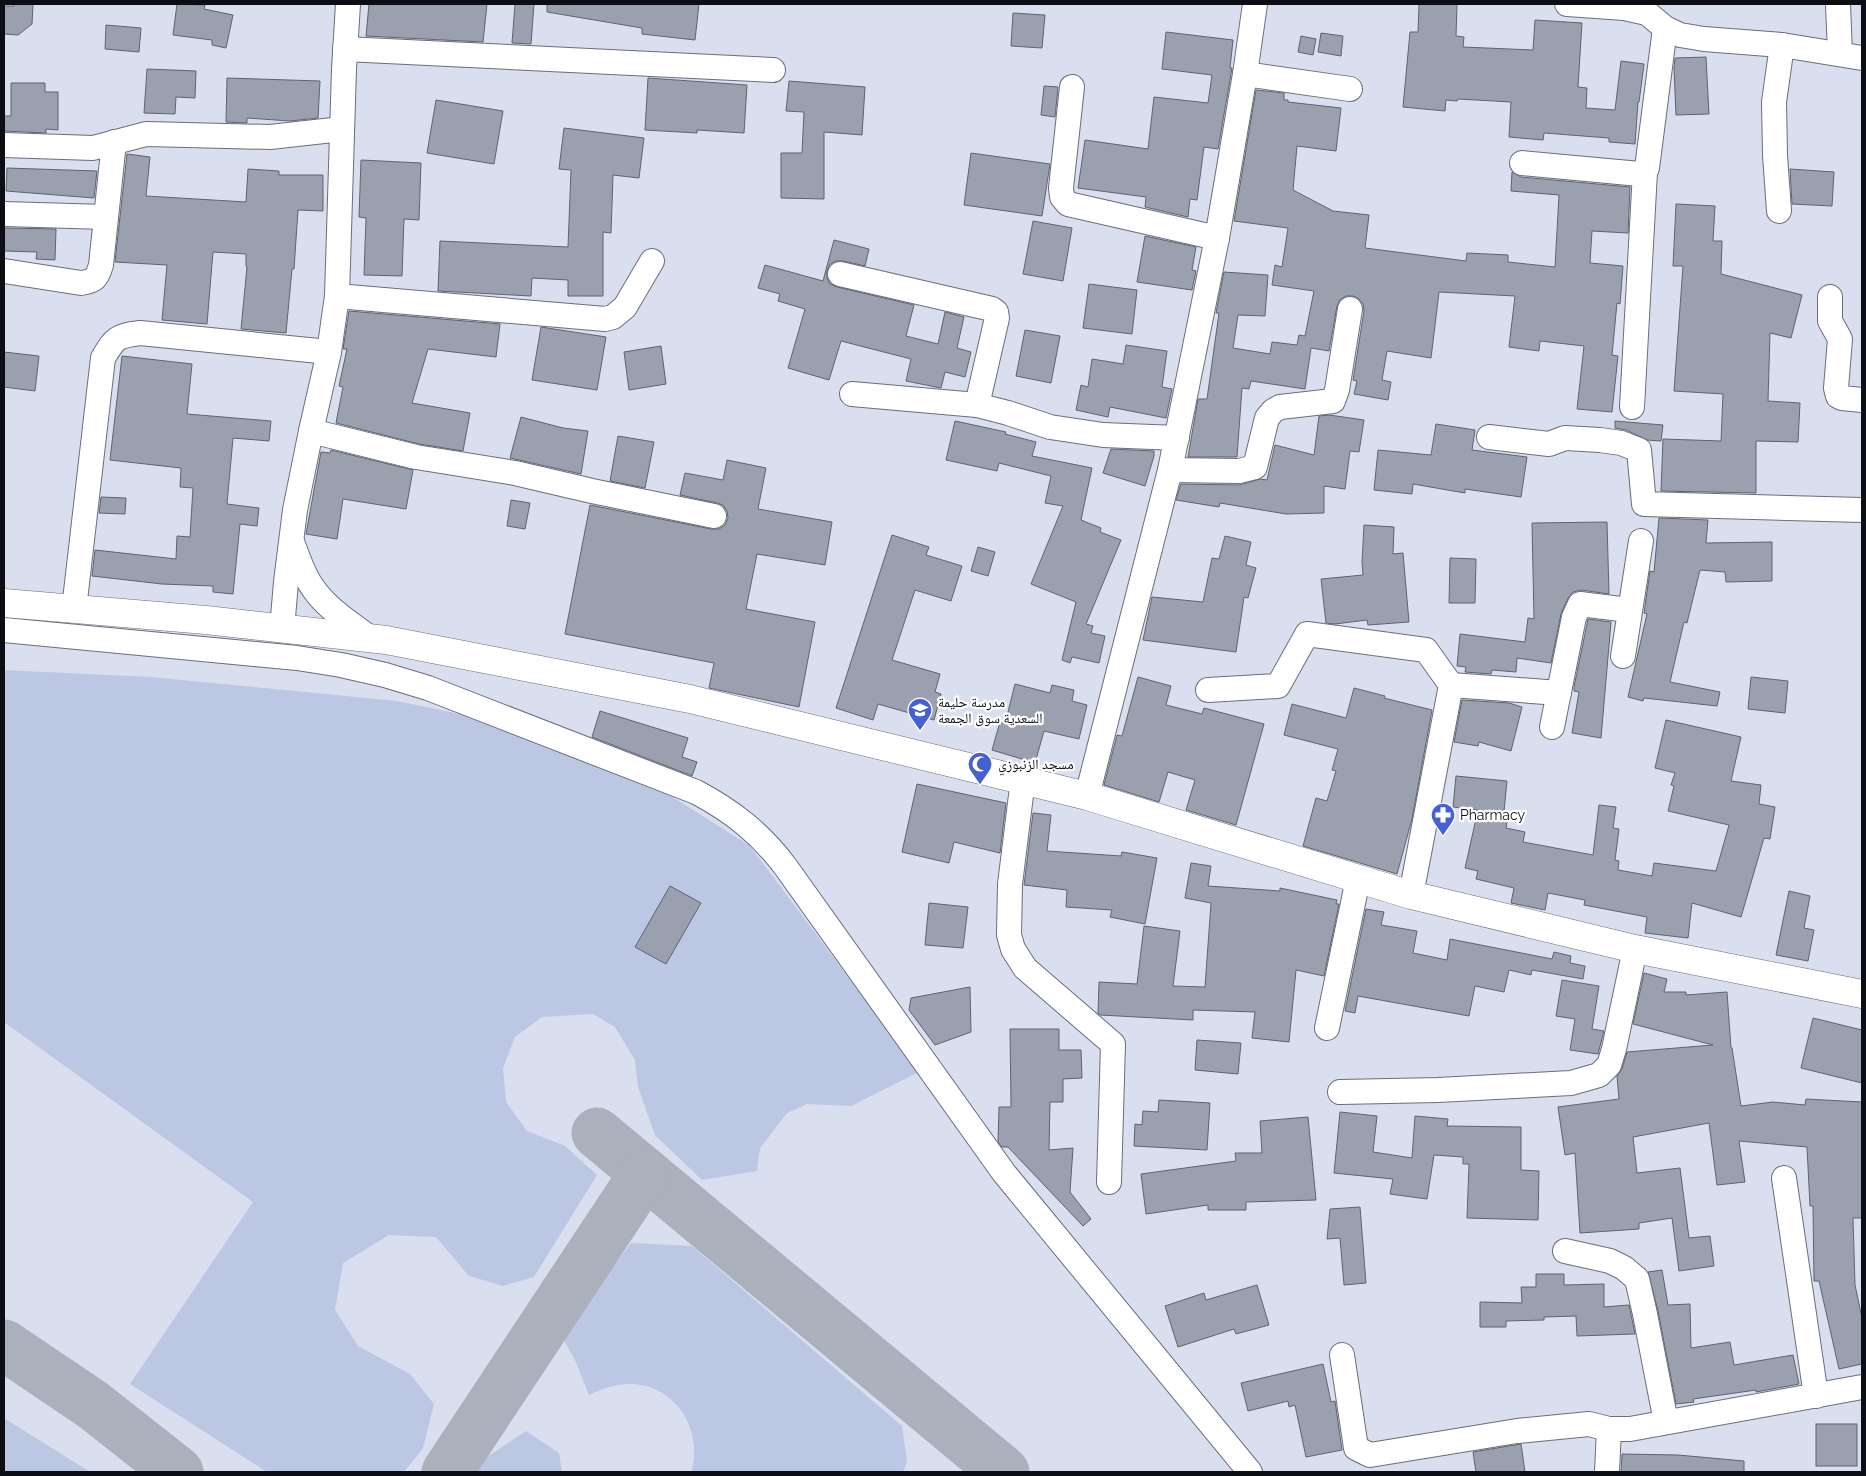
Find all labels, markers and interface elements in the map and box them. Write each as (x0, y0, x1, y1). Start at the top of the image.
place label: مدرسة حليمة السعدية سوق الجمعة (938, 694, 1043, 727)
school or university icon: مدرسة حليمة السعدية سوق الجمعة (907, 697, 933, 731)
mosque icon: مسجد الزنبوزي (967, 751, 993, 785)
place label: مسجد الزنبوزي (998, 756, 1074, 776)
pharmacy icon: Pharmacy (1430, 802, 1456, 836)
place label: Pharmacy (1460, 807, 1525, 823)

